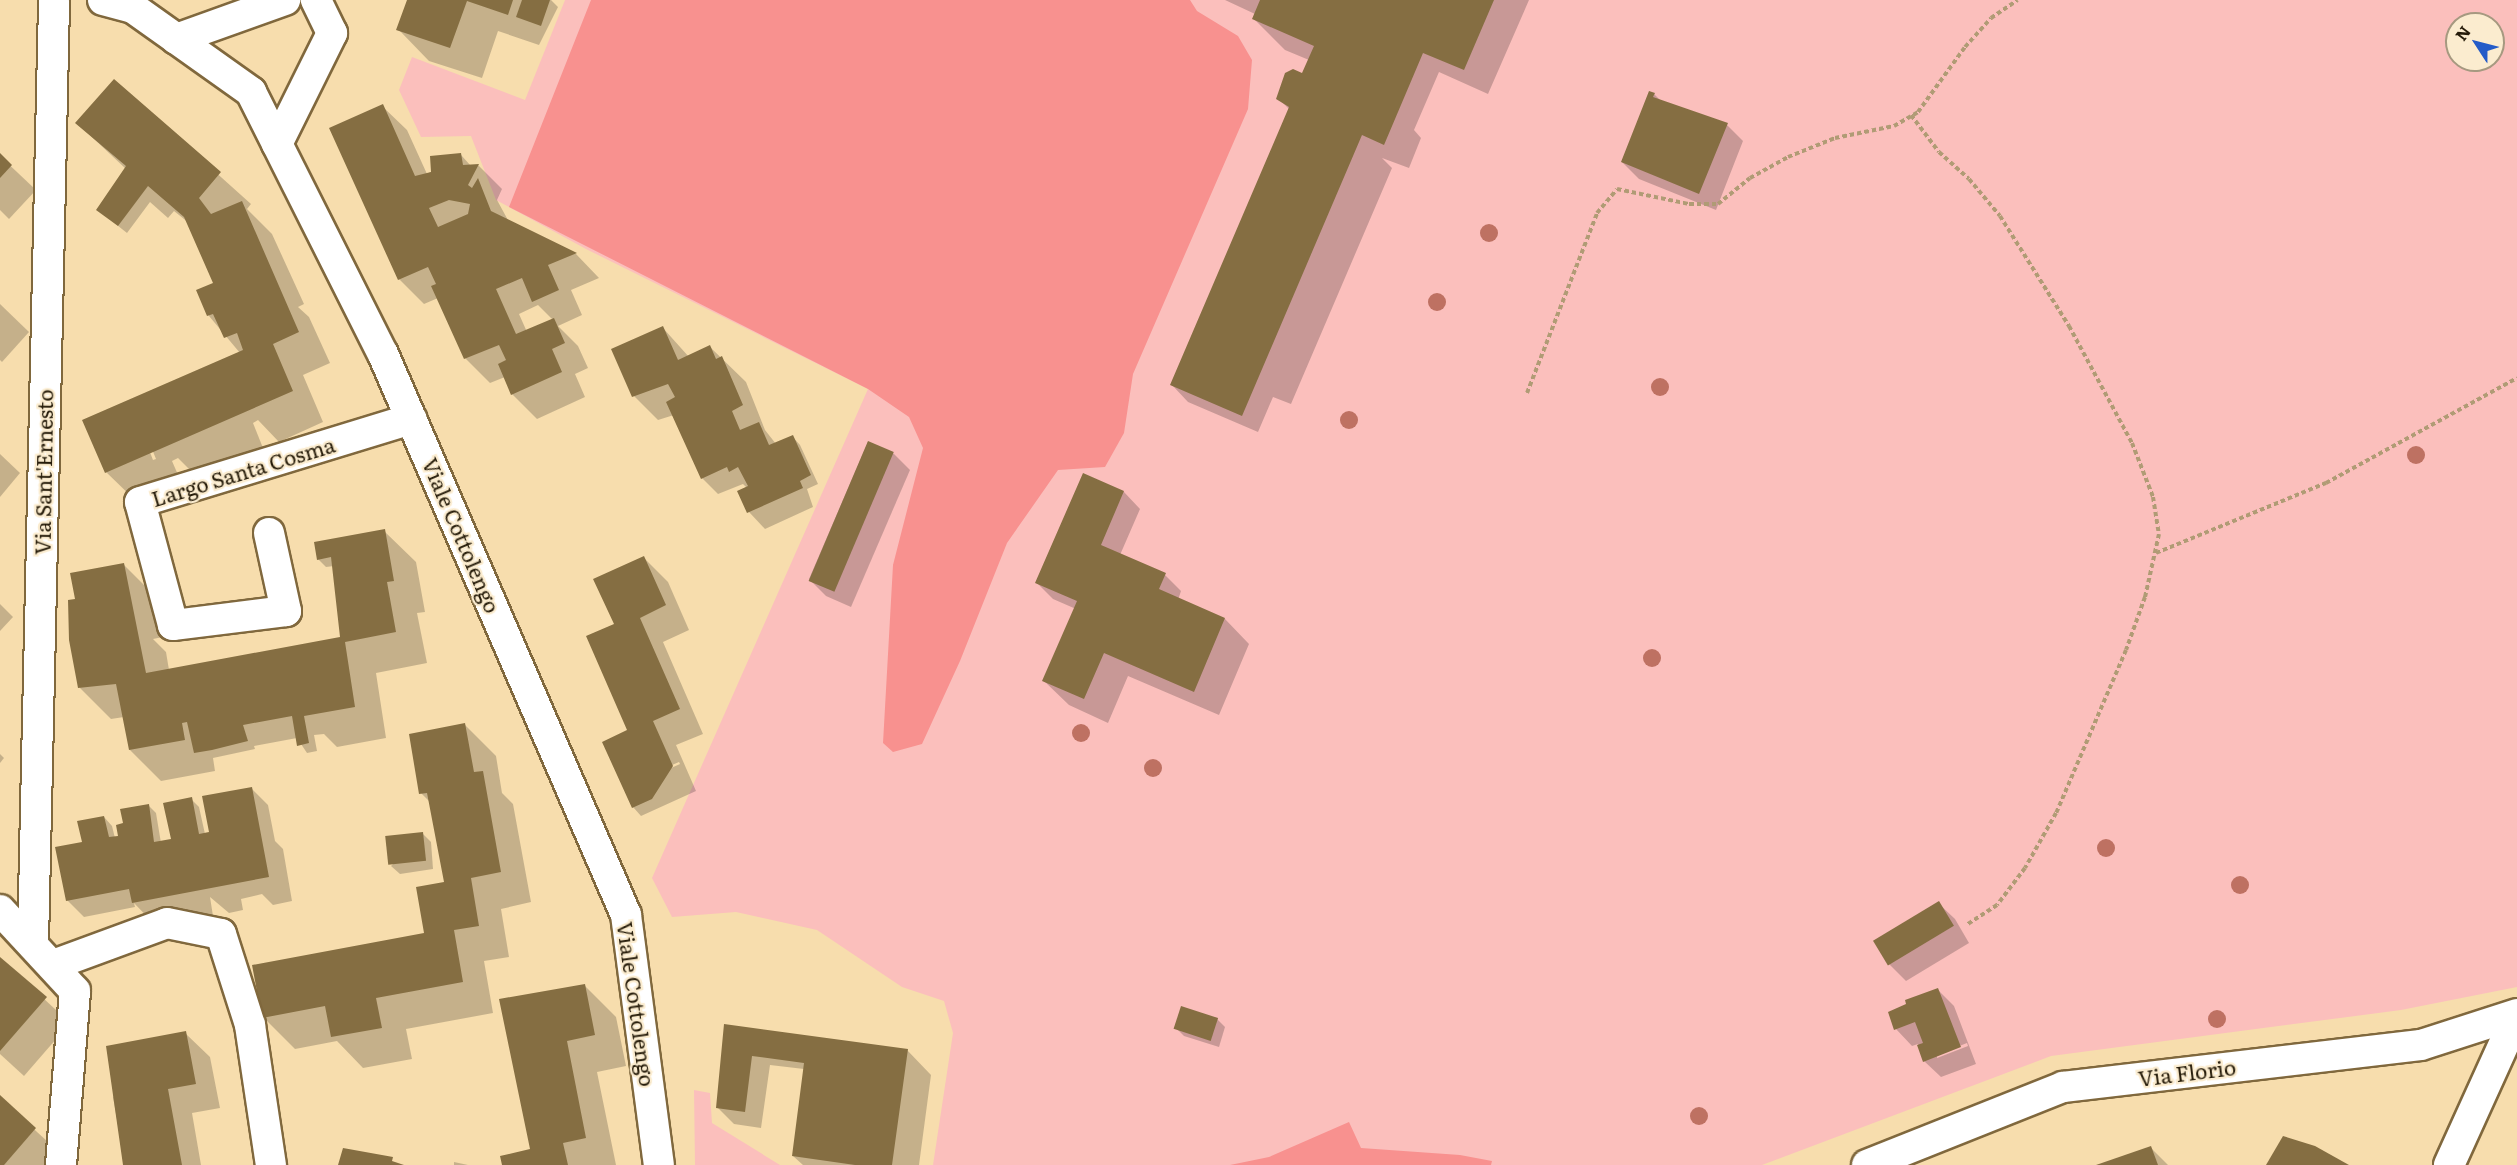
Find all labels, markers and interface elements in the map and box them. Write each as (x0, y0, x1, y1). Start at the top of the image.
north arrow (2445, 12, 2505, 72)
text: N (2448, 20, 2476, 45)
street label: Via Sant'Ernesto (29, 389, 57, 555)
street label: Largo Santa Cosma (148, 431, 338, 511)
street label: Viale Cottolengo (418, 454, 506, 616)
street label: Viale Cottolengo (613, 920, 661, 1088)
street label: Via Florio (2137, 1054, 2237, 1090)

